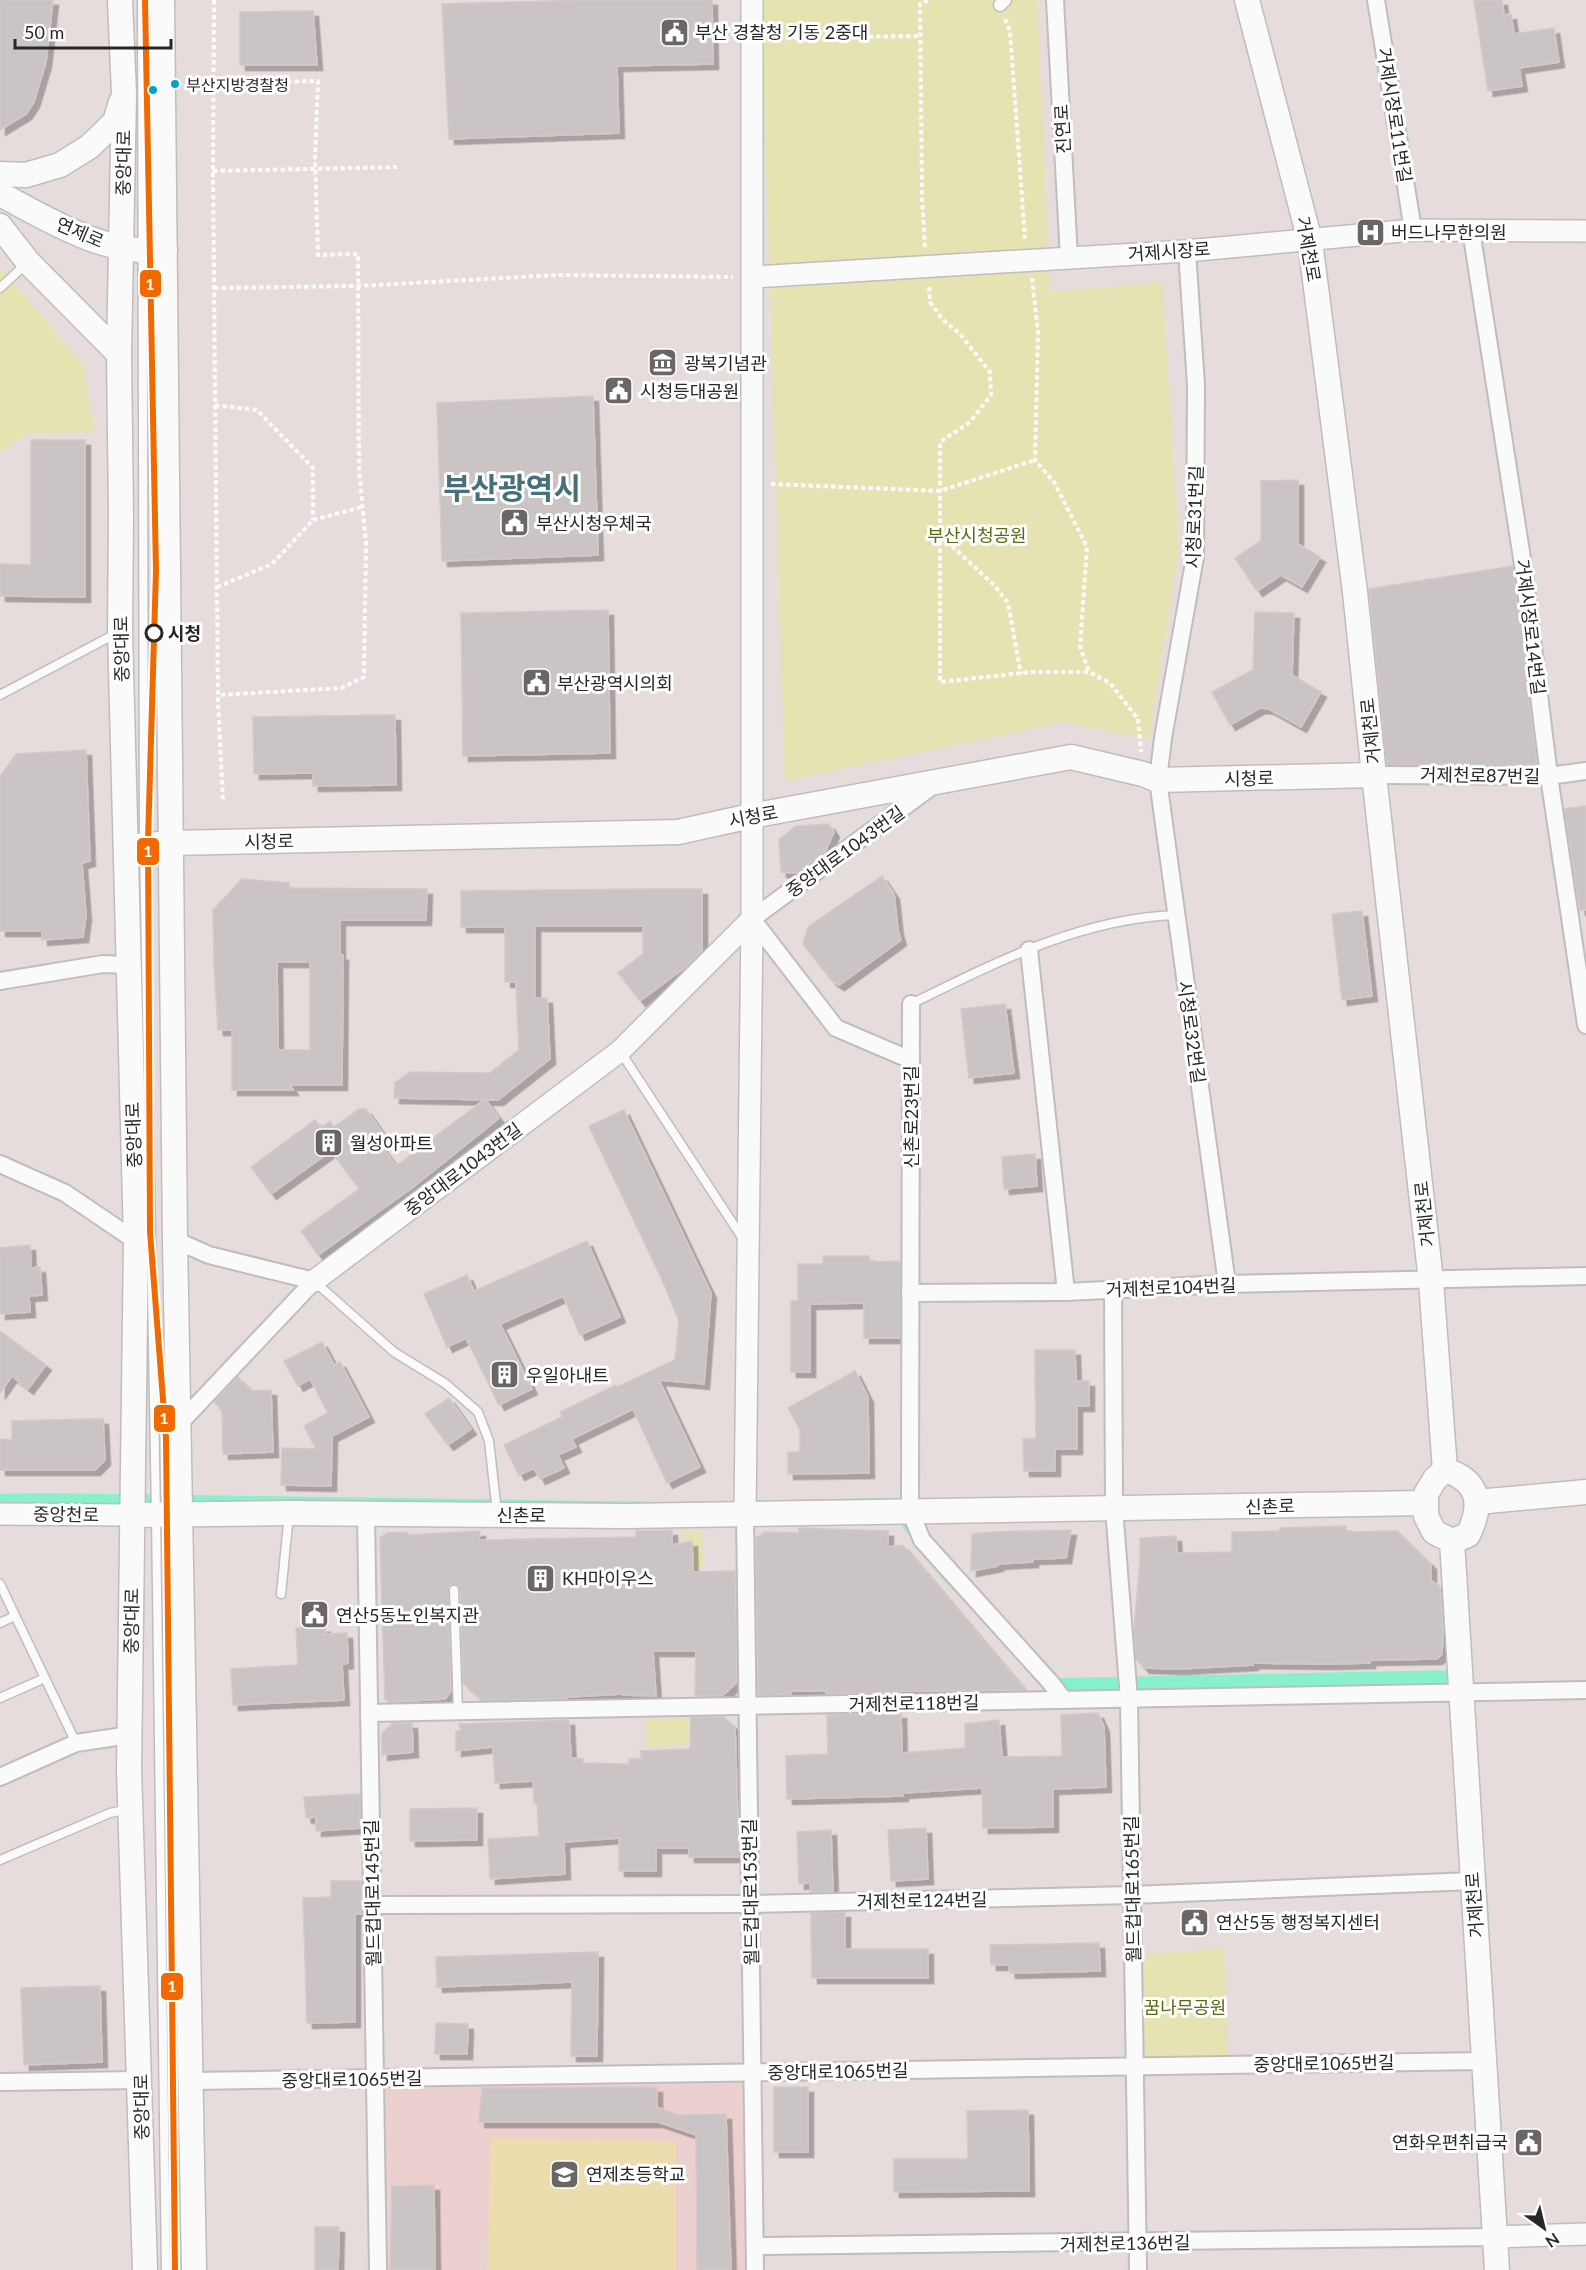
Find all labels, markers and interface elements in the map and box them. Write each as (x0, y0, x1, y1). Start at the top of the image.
scale bar (15, 12, 171, 50)
public building icon: 부산 경찰청 기동 2중대 (658, 16, 690, 48)
text: 50 m (24, 21, 64, 43)
place label: 부산 경찰청 기동 2중대 (695, 21, 868, 43)
street label: 거제시장로11번길 (1373, 46, 1417, 184)
place label: 부산지방경찰청 (186, 75, 289, 94)
marker: 부산지방경찰청 (169, 78, 181, 90)
unlabelled marker (147, 84, 159, 96)
street label: 진연로 (1050, 104, 1074, 154)
street label: 중앙대로 (111, 130, 135, 196)
street label: 연제로 (53, 212, 107, 252)
street label: 거제천로 (1292, 214, 1326, 284)
hospital icon: 버드나무한의원 (1354, 216, 1386, 248)
place label: 버드나무한의원 (1391, 221, 1507, 243)
street label: 거제시장로 (1127, 237, 1211, 265)
line badge: 1 (139, 269, 162, 298)
text: 1 (145, 274, 155, 293)
museum icon: 광복기념관 (647, 347, 679, 379)
place label: 광복기념관 (684, 352, 767, 374)
public building icon: 시청등대공원 (603, 375, 635, 407)
place label: 시청등대공원 (640, 380, 739, 402)
street label: 시청로31번길 (1181, 465, 1207, 569)
district label: 부산광역시 (443, 469, 581, 505)
public building icon: 부산시청우체국 (499, 507, 531, 539)
place label: 부산시청우체국 (536, 512, 652, 534)
park label: 부산시청공원 (927, 524, 1027, 546)
street label: 거제시장로14번길 (1512, 558, 1550, 696)
street label: 중앙대로 (109, 616, 133, 682)
place label: 시청 (168, 622, 201, 644)
marker: 시청 (145, 624, 163, 642)
public building icon: 부산광역시의회 (520, 667, 552, 699)
place label: 부산광역시의회 (557, 672, 673, 694)
street label: 거제천로 (1356, 697, 1384, 765)
street label: 거제천로87번길 (1420, 763, 1540, 787)
street label: 시청로 (1224, 767, 1274, 789)
street label: 시청로 (727, 800, 779, 832)
street label: 중앙대로1043번길 (781, 801, 909, 901)
street label: 시청로 (244, 830, 294, 852)
line badge: 1 (136, 837, 160, 866)
text: 1 (143, 841, 153, 860)
street label: 시청로32번길 (1174, 979, 1210, 1085)
street label: 신촌로23번길 (900, 1065, 922, 1169)
street label: 중앙대로 (121, 1102, 145, 1168)
street label: 중앙대로1043번길 (400, 1118, 526, 1220)
building icon: 월성아파트 (313, 1127, 345, 1159)
place label: 월성아파트 (350, 1132, 433, 1154)
street label: 거제천로 (1410, 1180, 1438, 1248)
street label: 거제천로104번길 (1105, 1274, 1237, 1300)
building icon: 우일아내트 (489, 1359, 521, 1391)
place label: 우일아내트 (526, 1364, 609, 1386)
line badge: 1 (153, 1404, 176, 1433)
text: 1 (159, 1408, 169, 1427)
street label: 신촌로 (1245, 1495, 1295, 1517)
street label: 중앙천로 (33, 1502, 99, 1526)
street label: 신촌로 (496, 1504, 546, 1526)
building icon: KH마이우스 (525, 1562, 557, 1594)
place label: KH마이우스 (562, 1567, 654, 1589)
street label: 중앙대로 (119, 1588, 143, 1654)
public building icon: 연산5동노인복지관 (299, 1599, 331, 1631)
place label: 연산5동노인복지관 (336, 1604, 479, 1626)
street label: 거제천로118번길 (848, 1691, 980, 1715)
street label: 월드컵대로165번길 (1120, 1815, 1144, 1963)
street label: 월드컵대로153번길 (738, 1818, 762, 1966)
street label: 월드컵대로145번길 (360, 1819, 384, 1967)
street label: 거제천로 (1461, 1871, 1487, 1939)
street label: 거제천로124번길 (856, 1888, 988, 1912)
public building icon: 연산5동 행정복지센터 (1179, 1906, 1211, 1938)
place label: 연산5동 행정복지센터 (1216, 1911, 1380, 1933)
line badge: 1 (160, 1972, 184, 2001)
text: 1 (167, 1976, 177, 1995)
park label: 꿈나무공원 (1144, 1996, 1226, 2018)
street label: 중앙대로1065번길 (1253, 2051, 1395, 2075)
street label: 중앙대로1065번길 (767, 2059, 909, 2083)
street label: 중앙대로1065번길 (281, 2067, 423, 2091)
street label: 중앙대로 (129, 2074, 153, 2140)
public building icon: 연화우편취급국 (1513, 2126, 1545, 2158)
place label: 연화우편취급국 (1392, 2131, 1508, 2153)
school or university icon: 연제초등학교 (549, 2158, 581, 2190)
place label: 연제초등학교 (586, 2163, 685, 2185)
north arrow (1514, 2198, 1574, 2258)
text: N (1542, 2230, 1563, 2252)
street label: 거제천로136번길 (1059, 2231, 1191, 2255)

